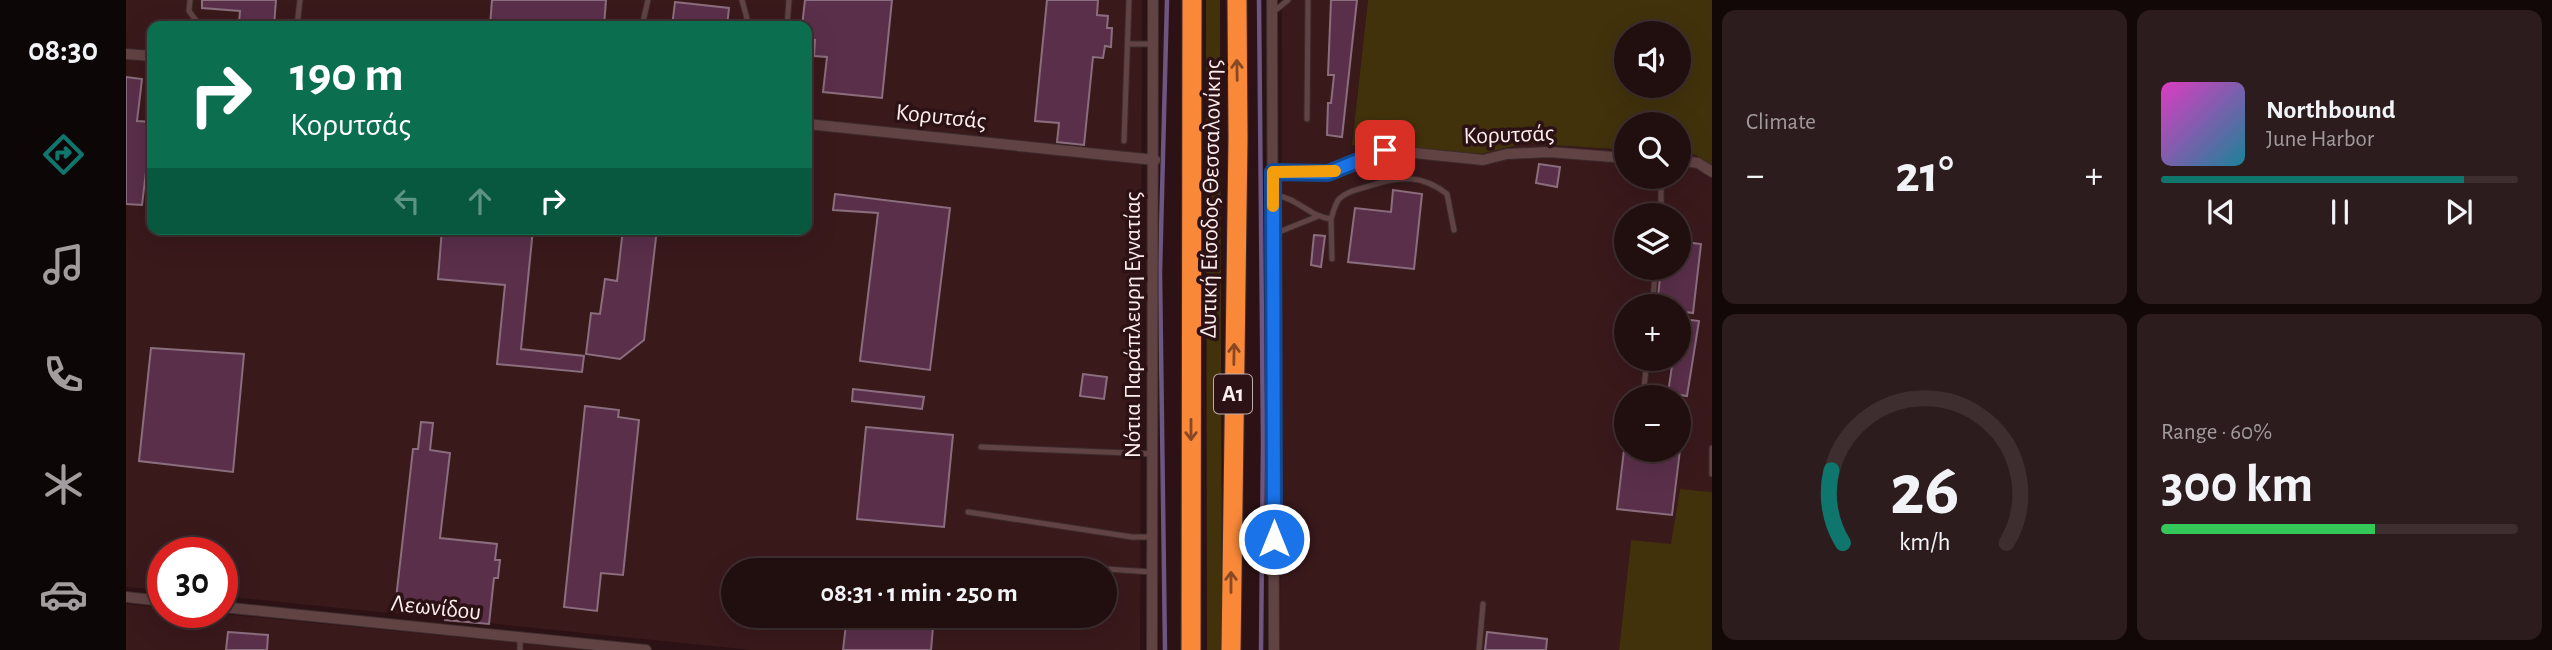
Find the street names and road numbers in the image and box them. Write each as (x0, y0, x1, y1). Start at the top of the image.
street label: Δυτική Είσοδος Θεσσαλονίκης (1197, 59, 1225, 339)
street label: Κορυτσάς (895, 100, 987, 134)
street label: Κορυτσάς (1463, 121, 1555, 149)
street label: Νότια Παράπλευρη Εγνατίας (1121, 192, 1145, 458)
road number: Α1 (1214, 374, 1252, 414)
street label: Λεωνίδου (390, 591, 482, 625)

